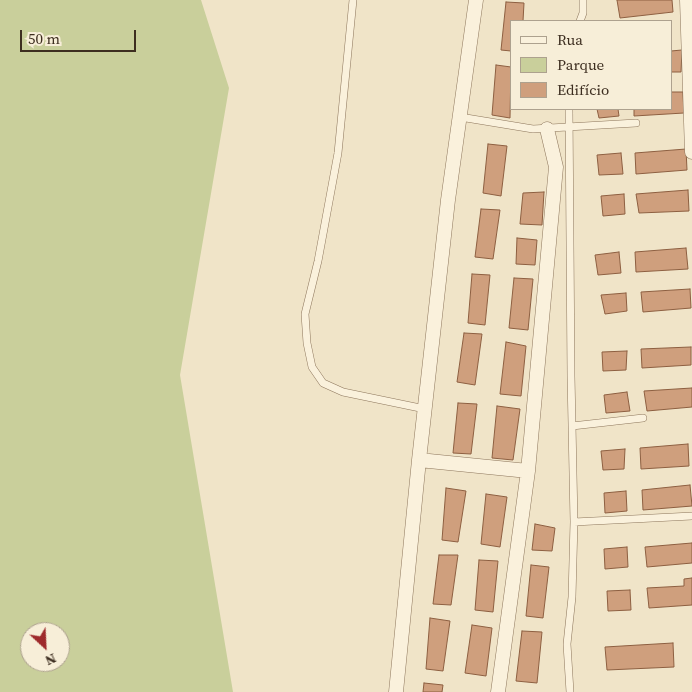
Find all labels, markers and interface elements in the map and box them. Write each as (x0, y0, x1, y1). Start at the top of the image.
scale bar (22, 20, 139, 52)
legend (510, 20, 672, 110)
text: 50 m (28, 28, 60, 49)
text: Rua (557, 29, 583, 50)
text: Parque (557, 54, 604, 75)
text: Edifício (557, 79, 609, 100)
north arrow (20, 622, 70, 672)
text: N (42, 648, 60, 671)

